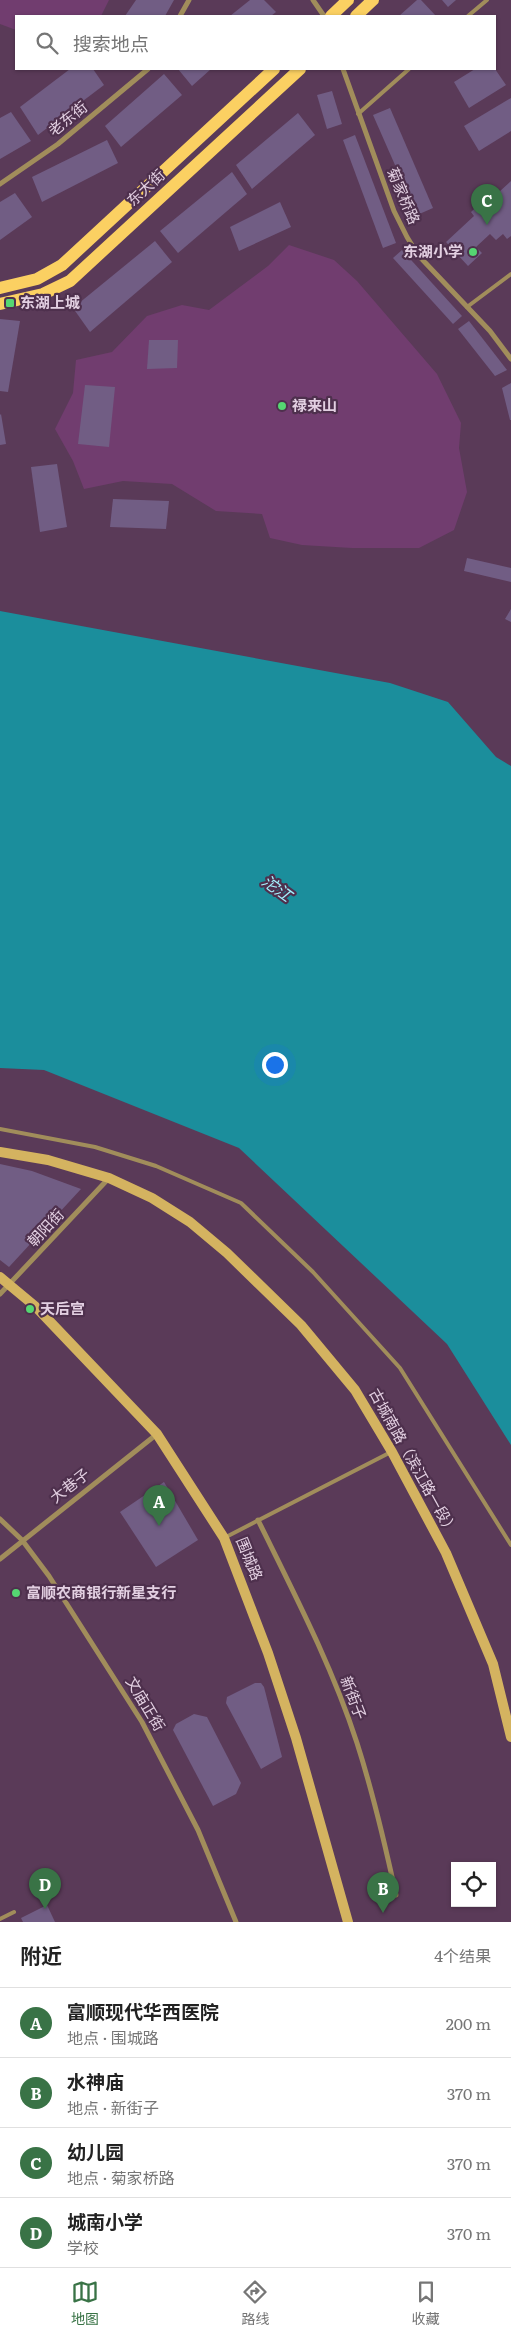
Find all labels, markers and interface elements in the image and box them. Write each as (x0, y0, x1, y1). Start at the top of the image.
search box (15, 15, 496, 70)
icon: search (33, 29, 61, 57)
text: 搜索地点 (73, 29, 149, 57)
street label: 老东街 (42, 95, 92, 141)
street label: 东大街 (121, 163, 169, 211)
street label: 菊家桥路 (382, 163, 427, 228)
pin: C (471, 184, 503, 225)
place label: 东湖小学 (403, 239, 463, 262)
marker: 东湖小学 (467, 246, 479, 258)
place label: 东湖上城 (20, 290, 80, 313)
marker: 东湖上城 (4, 297, 16, 309)
place label: 禄来山 (292, 393, 337, 416)
marker: 禄来山 (276, 400, 288, 412)
water label: 沱江 (258, 868, 299, 907)
your location (262, 1052, 288, 1078)
street label: 朝阳街 (21, 1203, 69, 1251)
place label: 天后宫 (40, 1296, 85, 1319)
marker: 天后宫 (24, 1303, 36, 1315)
street label: 古城南路（滨江路一段） (364, 1384, 464, 1539)
street label: 大巷子 (44, 1462, 94, 1508)
pin: A (143, 1485, 175, 1526)
street label: 围城路 (231, 1533, 269, 1584)
place label: 富顺农商银行新星支行 (26, 1580, 176, 1603)
marker: 富顺农商银行新星支行 (10, 1587, 22, 1599)
street label: 文庙正街 (121, 1672, 172, 1735)
street label: 新街子 (336, 1672, 373, 1723)
map controls (451, 1862, 496, 1907)
button: locate (451, 1862, 496, 1907)
pin: D (29, 1868, 61, 1909)
pin: B (367, 1872, 399, 1913)
text: 附近 (20, 1939, 62, 1970)
text: 4个结果 (434, 1943, 491, 1967)
text: 富顺现代华西医院 (67, 1997, 219, 2025)
text: A (30, 2011, 42, 2035)
text: 200 m (446, 2011, 491, 2035)
text: 地点 · 围城路 (67, 2025, 159, 2049)
text: 水神庙 (67, 2067, 124, 2095)
text: B (30, 2081, 42, 2105)
text: 370 m (447, 2081, 491, 2105)
text: 地点 · 新街子 (67, 2095, 159, 2119)
text: 幼儿园 (67, 2137, 124, 2165)
text: C (30, 2151, 42, 2175)
text: 370 m (447, 2151, 491, 2175)
text: 地点 · 菊家桥路 (67, 2165, 175, 2189)
text: 城南小学 (67, 2207, 143, 2235)
text: D (30, 2221, 42, 2245)
text: 370 m (447, 2221, 491, 2245)
text: 学校 (67, 2235, 99, 2259)
tab: 地图 (71, 2278, 99, 2328)
tab: 路线 (241, 2278, 269, 2328)
tab: 收藏 (412, 2278, 440, 2328)

